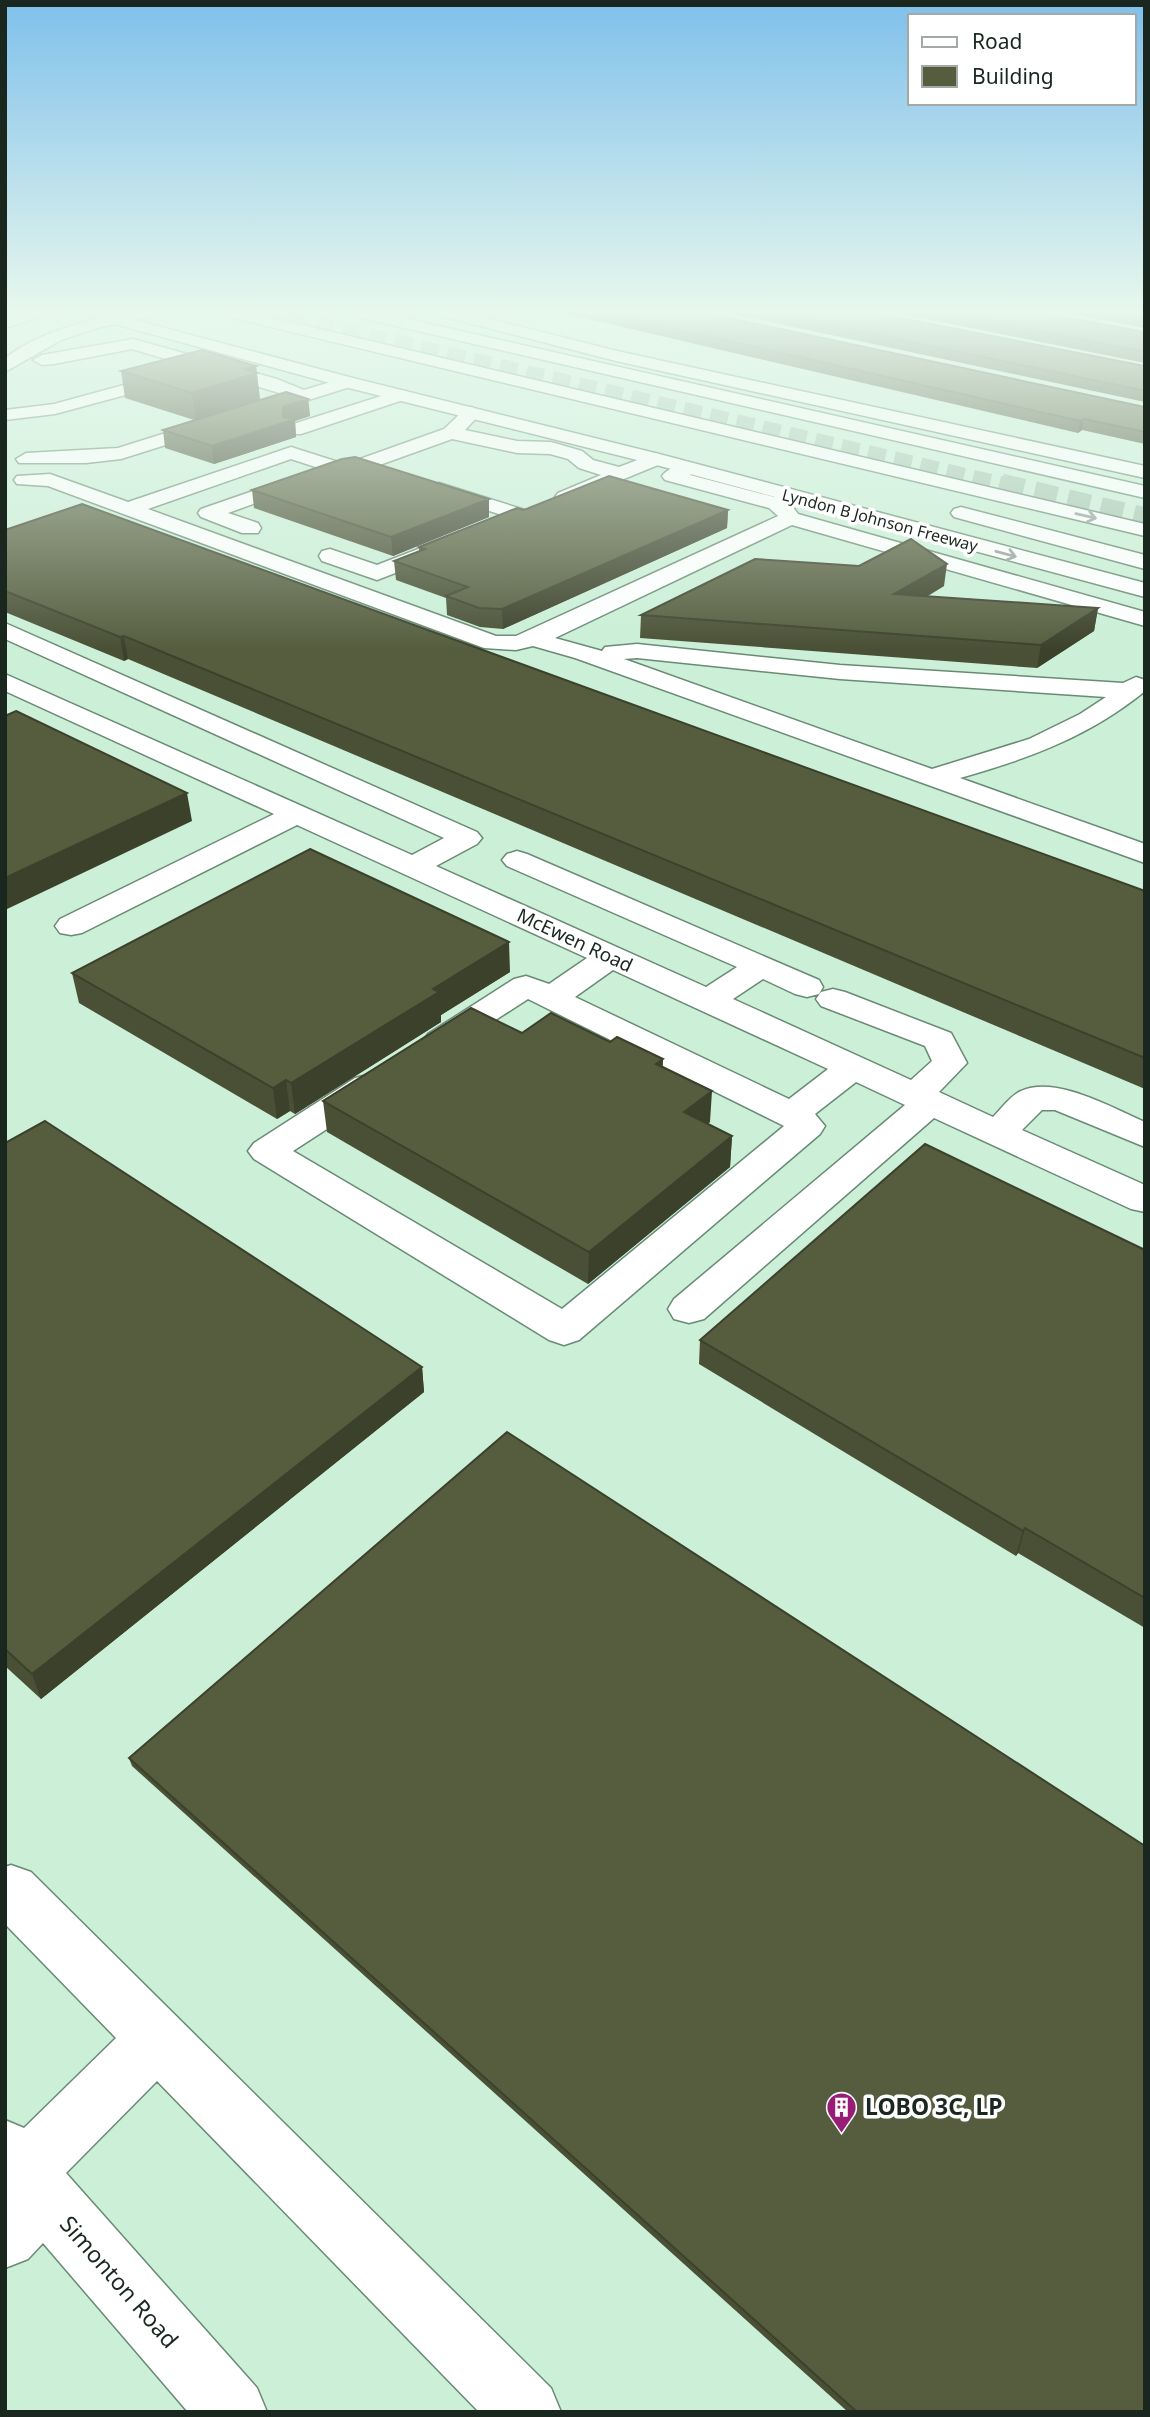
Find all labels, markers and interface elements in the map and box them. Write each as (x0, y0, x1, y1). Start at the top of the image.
legend (908, 14, 1136, 105)
text: Road (972, 27, 1022, 55)
text: Building (972, 62, 1054, 90)
street label: Lyndon B Johnson Freeway (780, 483, 981, 557)
one-way arrow (1075, 510, 1097, 523)
one-way arrow (995, 548, 1017, 561)
street label: McEwen Road (513, 902, 637, 978)
building icon: LOBO 3C, LP (825, 2090, 859, 2134)
place label: LOBO 3C, LP (865, 2090, 1003, 2122)
street label: Simonton Road (53, 2208, 186, 2354)

